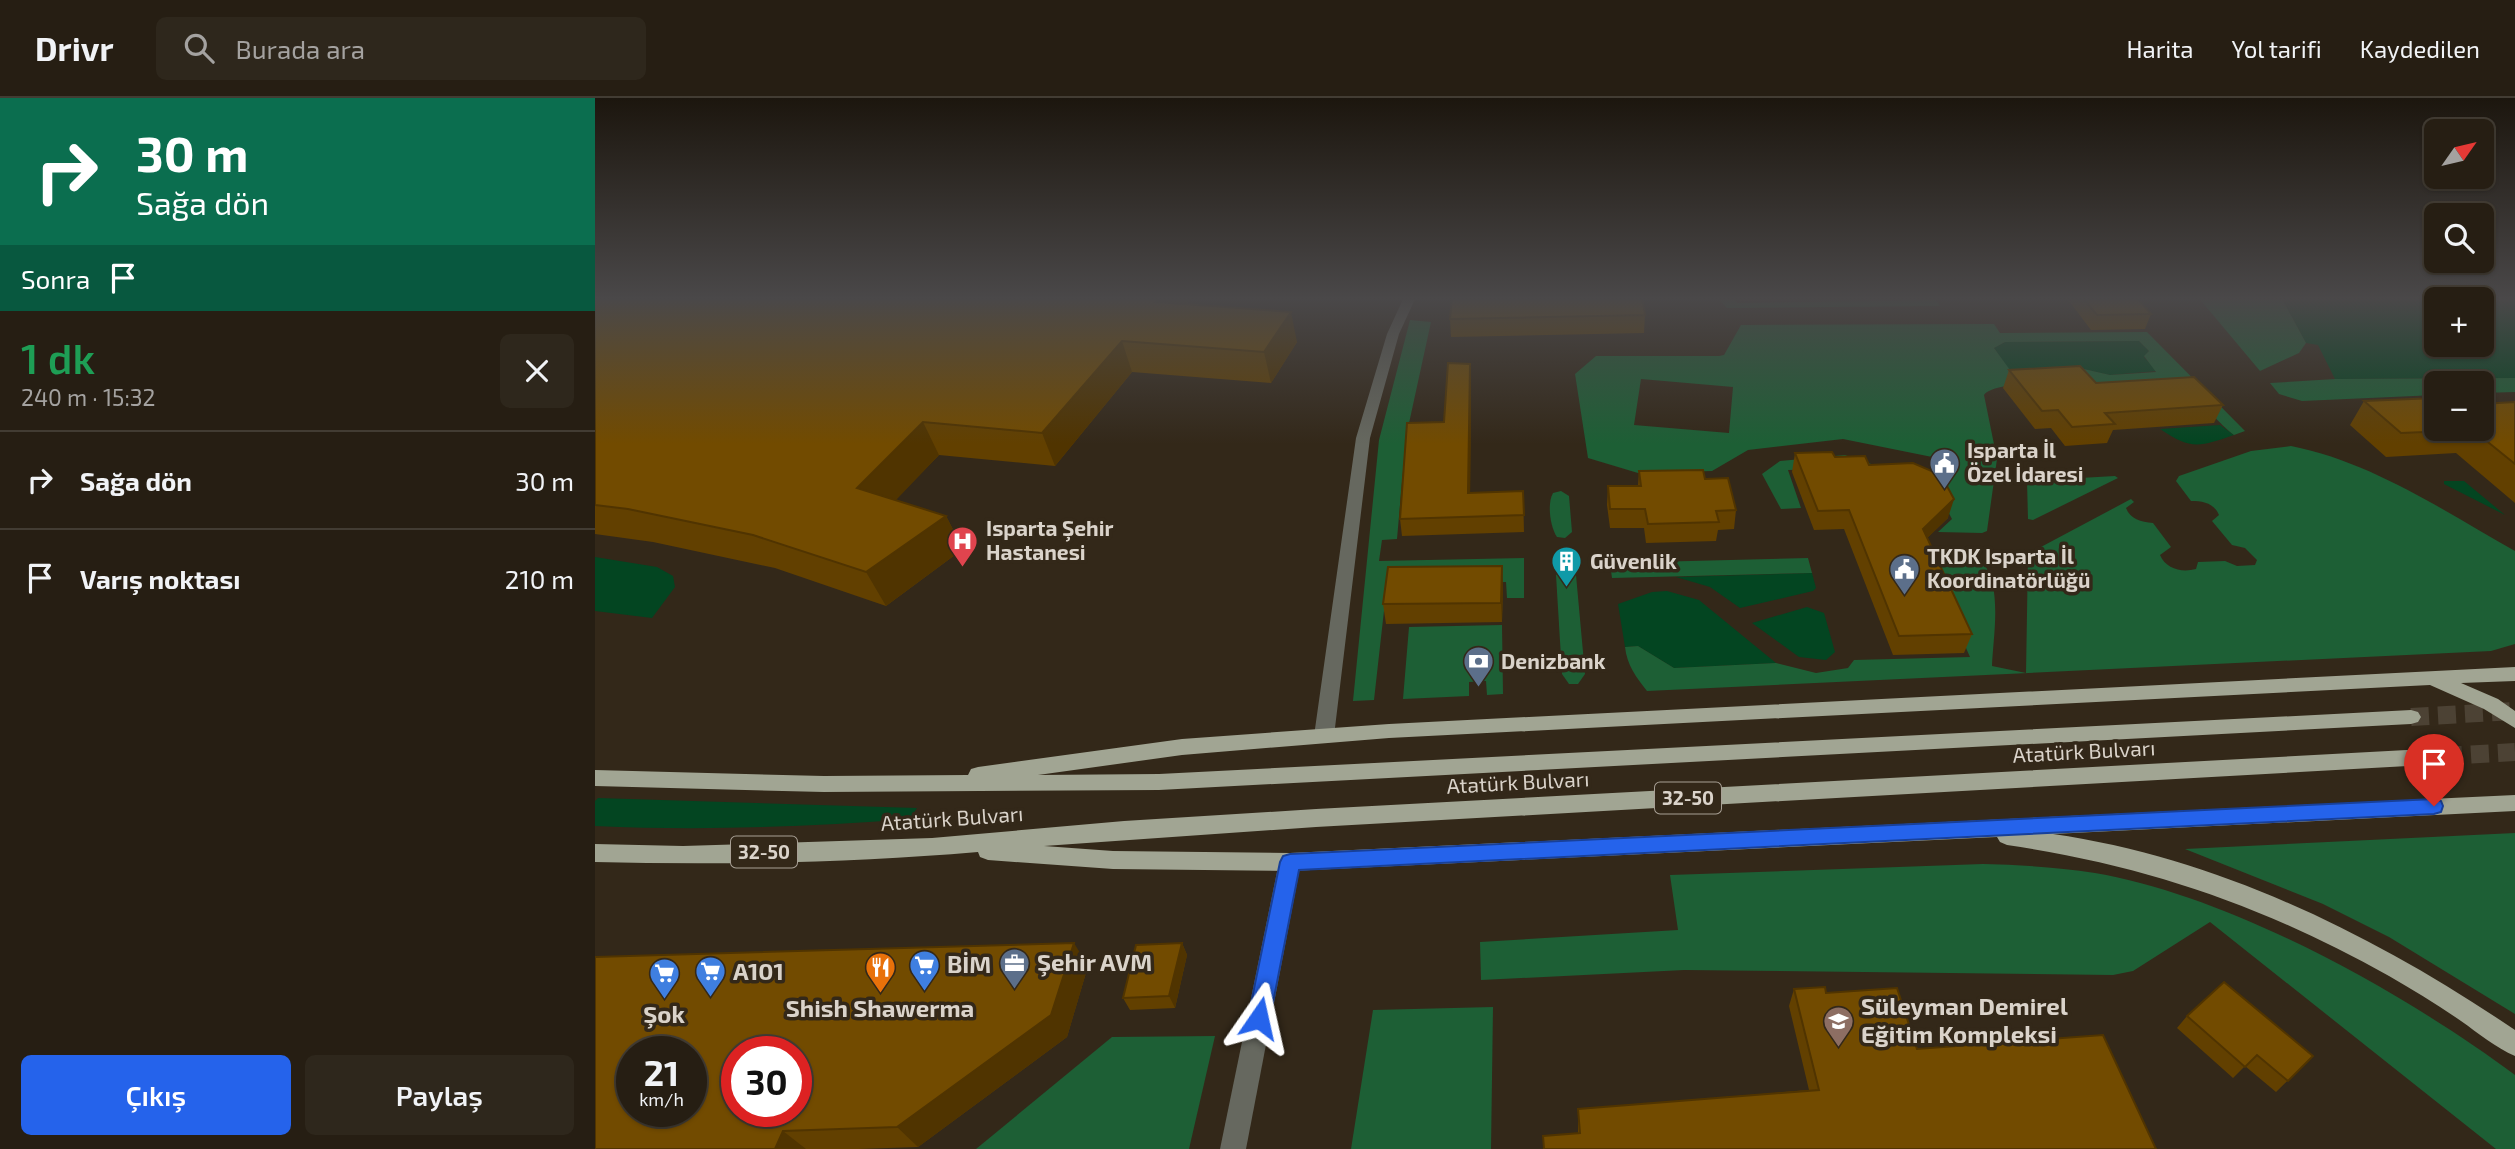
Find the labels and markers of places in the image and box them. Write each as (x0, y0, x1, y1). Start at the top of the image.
place label: Isparta İl Özel İdaresi (1967, 437, 2084, 486)
public building icon: Isparta İl Özel İdaresi (1927, 446, 1961, 490)
place label: Isparta Şehir Hastanesi (986, 515, 1114, 564)
hospital icon: Isparta Şehir Hastanesi (946, 524, 980, 568)
place label: TKDK Isparta İl Koordinatörlüğü (1927, 543, 2091, 592)
building icon: Güvenlik (1550, 545, 1584, 589)
place label: Güvenlik (1590, 548, 1677, 573)
public building icon: TKDK Isparta İl Koordinatörlüğü (1887, 552, 1921, 596)
bank icon: Denizbank (1461, 645, 1495, 689)
place label: Denizbank (1501, 648, 1606, 673)
pin (2404, 734, 2464, 806)
office icon: Şehir AVM (997, 946, 1031, 990)
place label: Şehir AVM (1037, 947, 1152, 977)
supermarket icon: BİM (907, 948, 941, 992)
place label: BİM (947, 949, 991, 978)
restaurant icon: Shish Shawerma (863, 950, 897, 994)
supermarket icon: A101 (693, 955, 727, 999)
supermarket icon: Şok (647, 956, 681, 1000)
place label: A101 (733, 956, 784, 985)
place label: Süleyman Demirel Eğitim Kompleksi (1861, 991, 2068, 1048)
place label: Shish Shawerma (786, 993, 974, 1022)
place label: Şok (643, 999, 685, 1029)
school or university icon: Süleyman Demirel Eğitim Kompleksi (1821, 1004, 1855, 1048)

